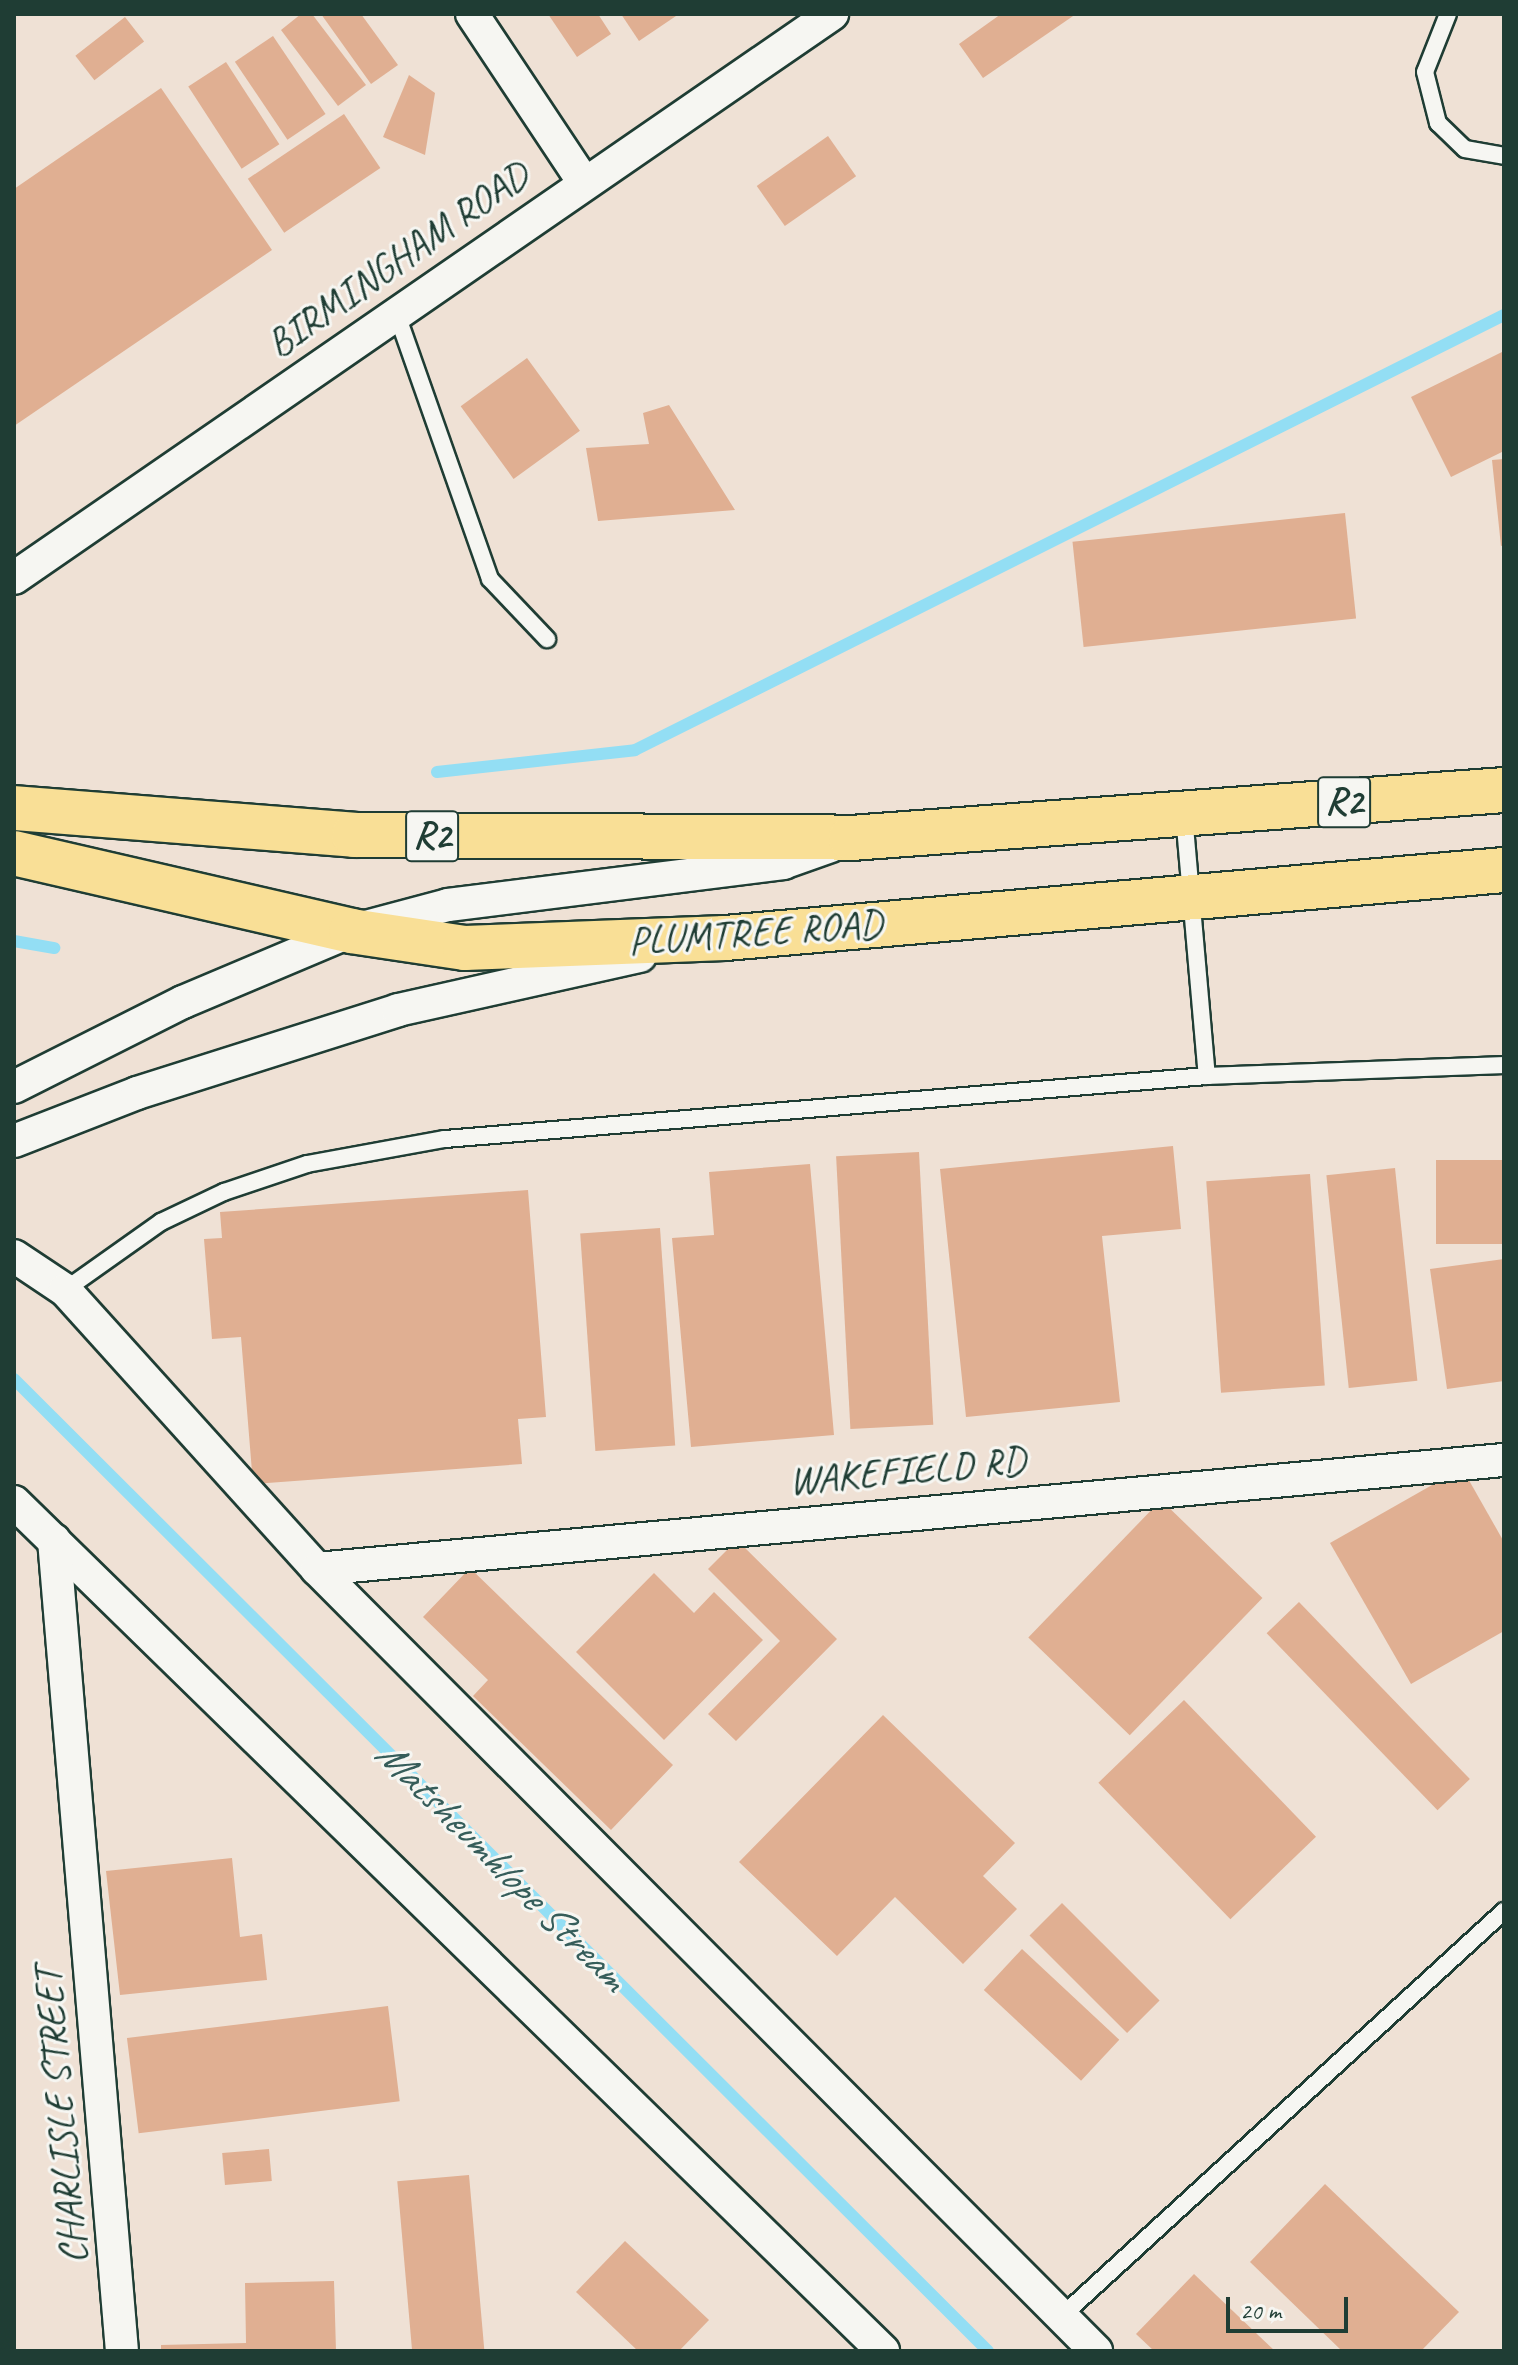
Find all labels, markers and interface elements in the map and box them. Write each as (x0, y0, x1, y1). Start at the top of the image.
street label: BIRMINGHAM ROAD (256, 150, 538, 368)
road number: R2 (1316, 768, 1372, 836)
road number: R2 (404, 802, 460, 870)
street label: PLUMTREE ROAD (626, 899, 884, 965)
street label: WAKEFIELD RD (786, 1436, 1028, 1504)
water label: Matsheumhlope Stream (365, 1729, 637, 2001)
street label: CHARLISLE STREET (23, 1966, 97, 2266)
scale bar (1230, 2281, 1352, 2331)
text: 20 m (1240, 2296, 1281, 2326)

